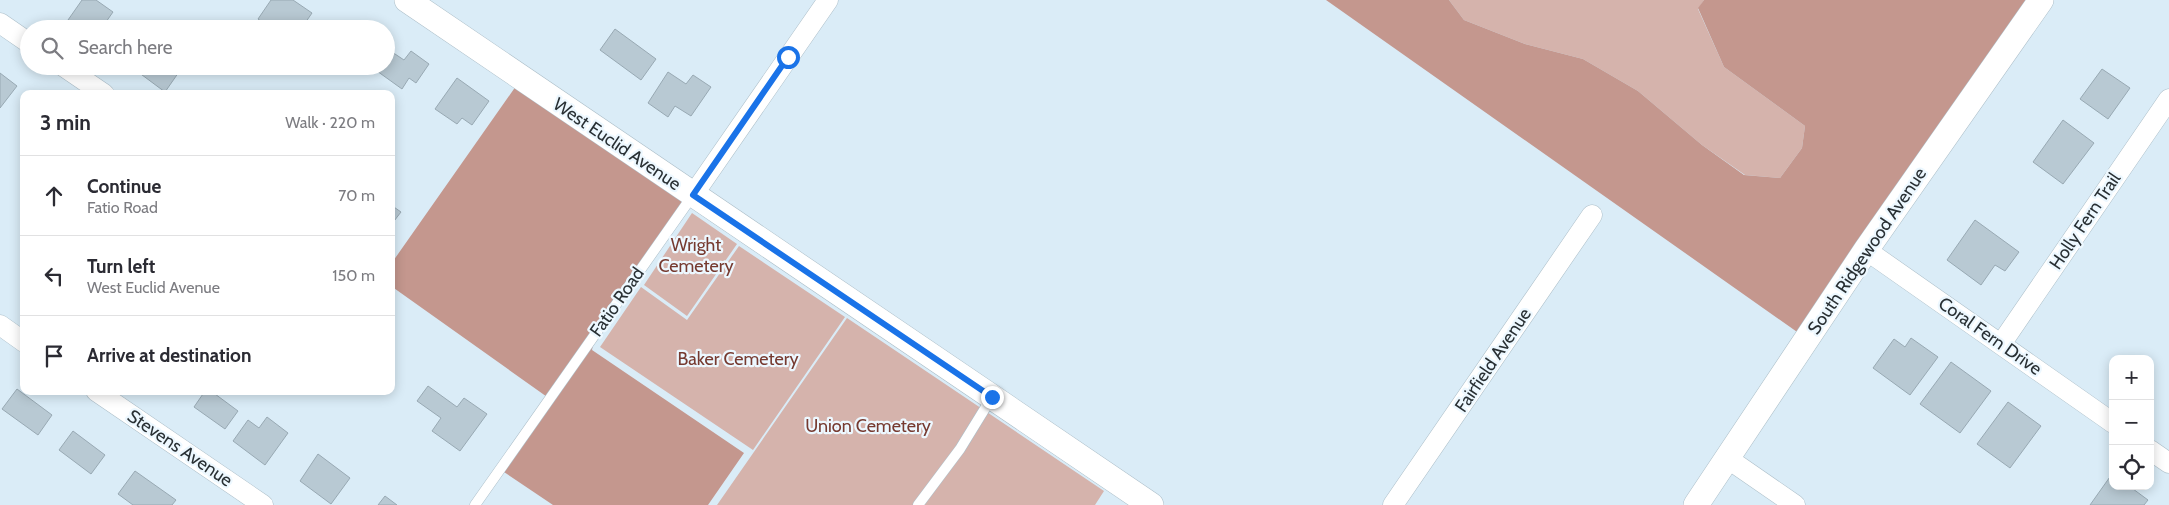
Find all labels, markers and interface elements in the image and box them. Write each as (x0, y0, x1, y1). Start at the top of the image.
search box (20, 20, 395, 75)
icon: search (38, 34, 66, 62)
text: Search here (78, 36, 172, 59)
route start (777, 46, 800, 69)
street label: West Euclid Avenue (549, 93, 685, 195)
text: 3 min (40, 110, 91, 135)
text: Walk · 220 m (285, 113, 375, 132)
street label: South Ridgewood Avenue (1803, 163, 1931, 339)
street label: Holly Fern Trail (2045, 168, 2126, 273)
text: Continue (87, 175, 161, 198)
icon: ahead (40, 182, 68, 210)
text: 70 m (338, 186, 375, 205)
text: Fatio Road (87, 198, 158, 217)
park label: Wright Cemetery (658, 234, 734, 277)
text: Turn left (87, 255, 155, 278)
icon: left (40, 262, 68, 290)
street label: Fatio Road (585, 263, 649, 341)
text: 150 m (332, 266, 375, 285)
text: West Euclid Avenue (87, 278, 220, 297)
street label: Coral Fern Drive (1934, 292, 2046, 380)
street label: Fairfield Avenue (1450, 304, 1536, 416)
icon: arrive (40, 342, 68, 370)
text: Arrive at destination (87, 344, 251, 367)
park label: Baker Cemetery (677, 348, 799, 370)
map controls (2109, 355, 2154, 490)
button: + (2109, 355, 2154, 400)
route end (981, 386, 1004, 409)
button: − (2109, 400, 2154, 445)
street label: Stevens Avenue (123, 405, 237, 491)
park label: Union Cemetery (805, 415, 931, 437)
button: locate (2109, 445, 2154, 490)

